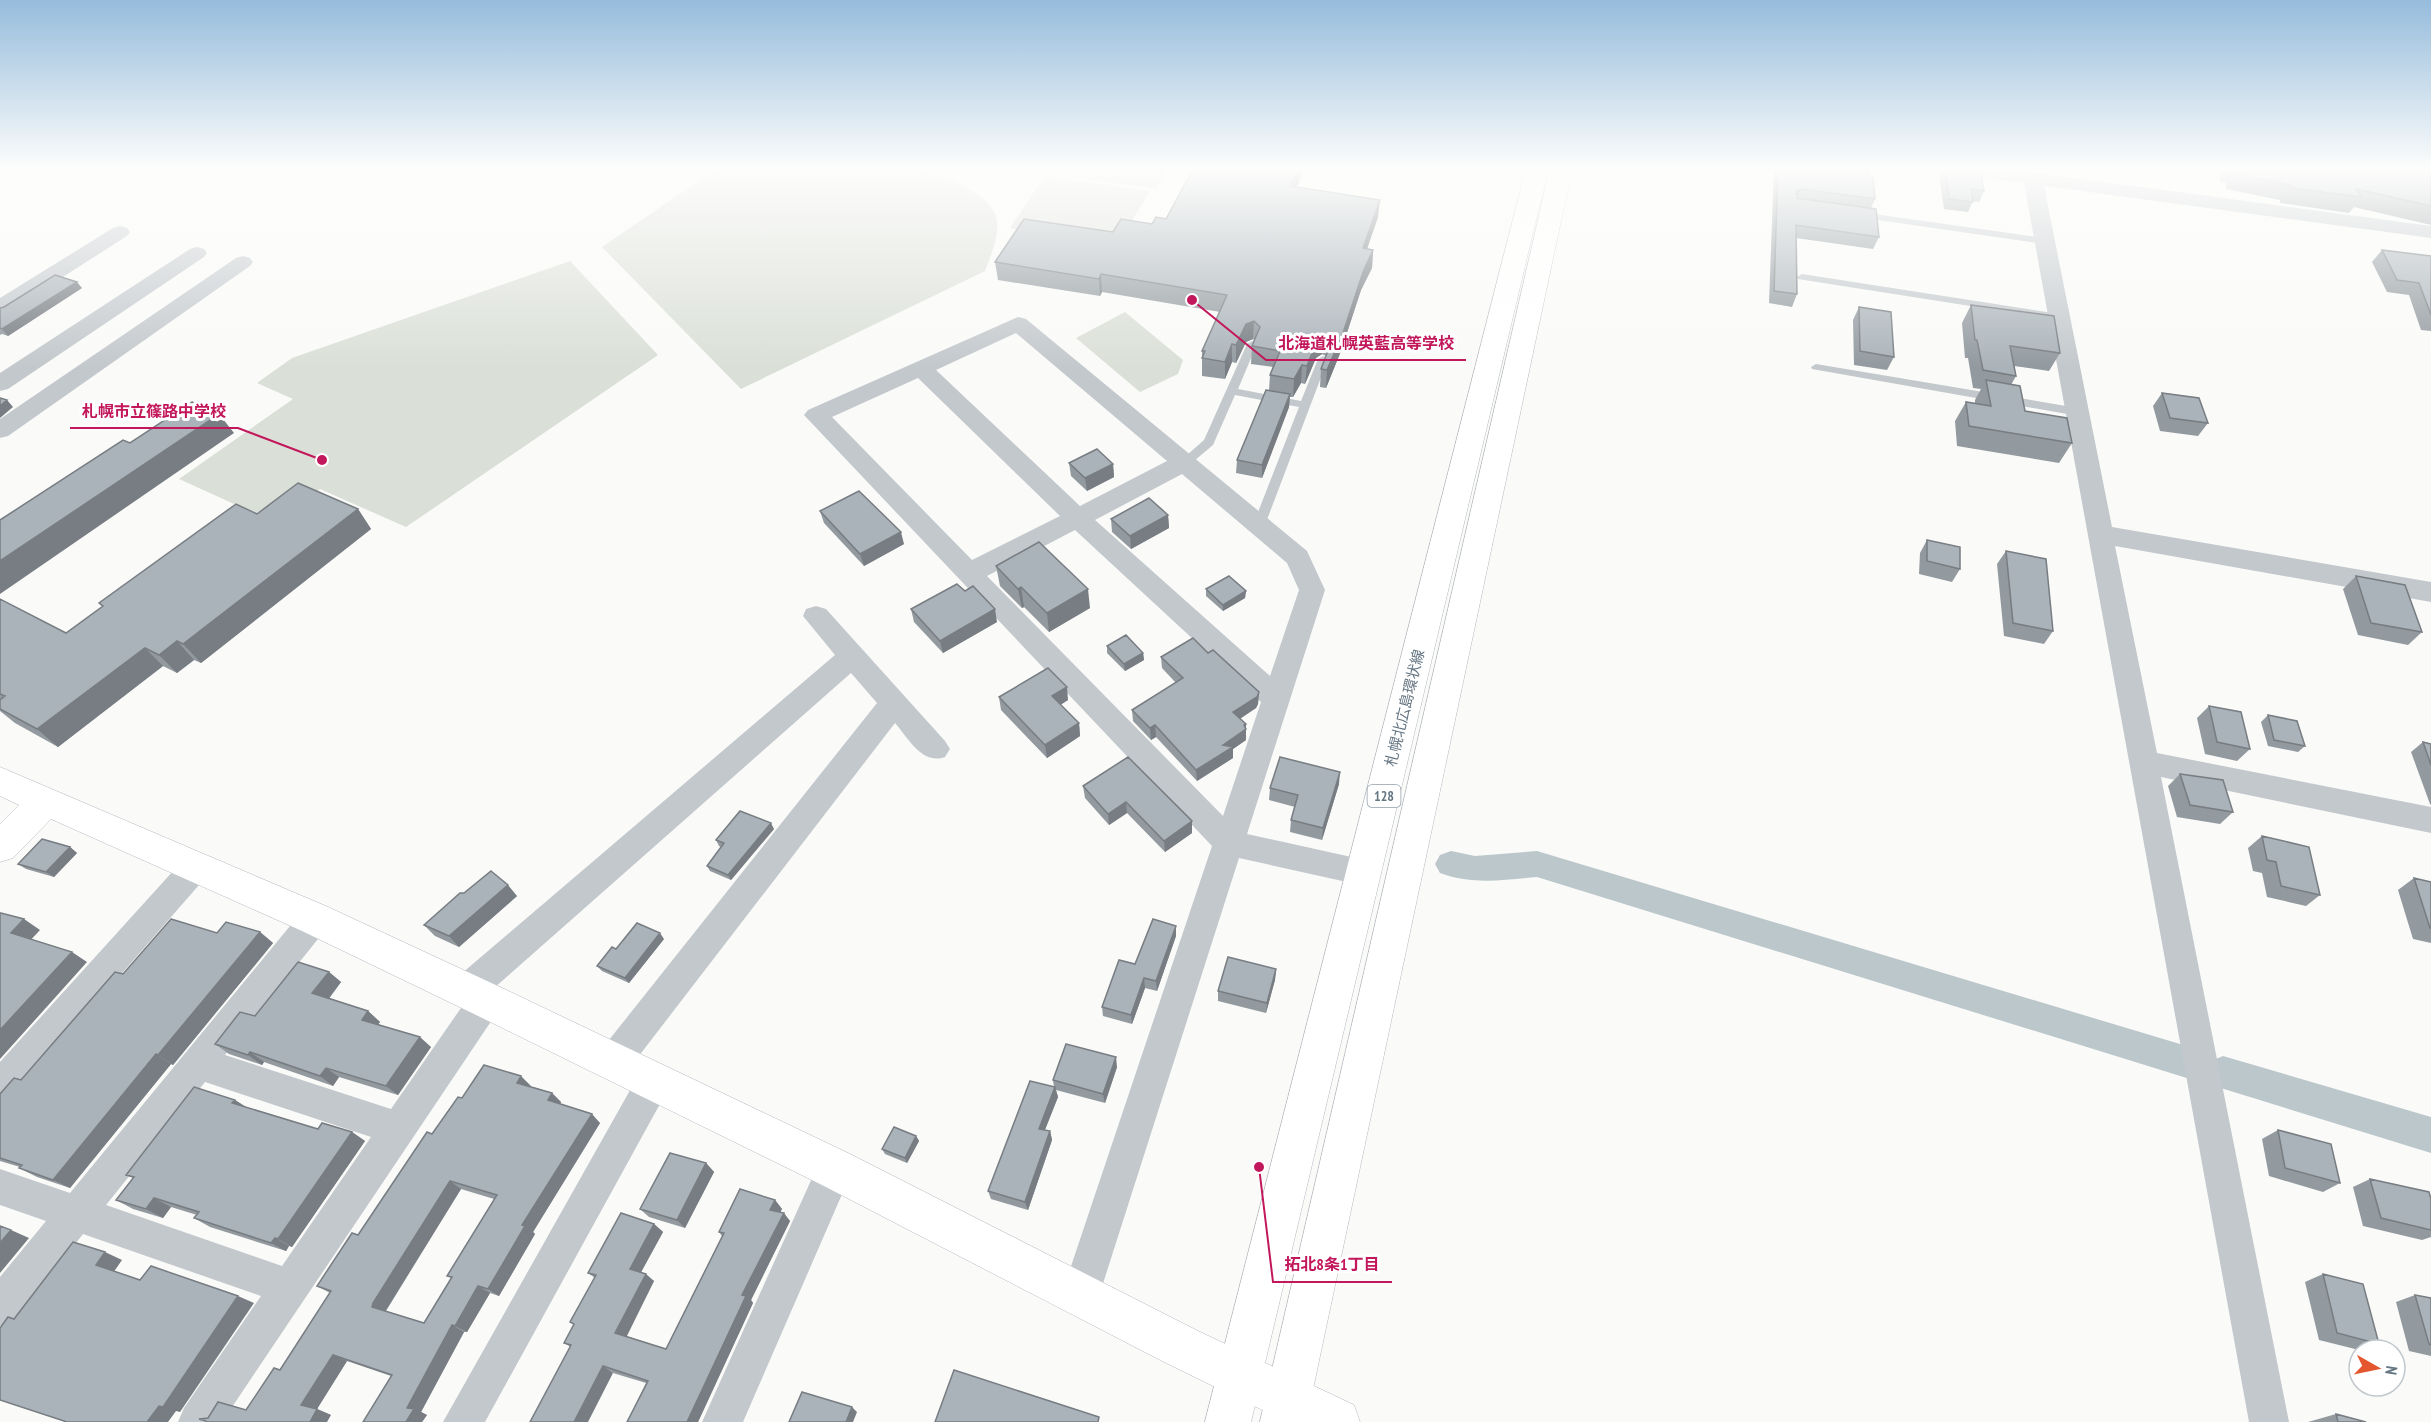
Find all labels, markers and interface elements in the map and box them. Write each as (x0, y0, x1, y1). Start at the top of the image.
callout: 北海道札幌英藍高等学校 (1266, 326, 1466, 360)
text: 北海道札幌英藍高等学校 (1278, 333, 1454, 353)
callout: 札幌市立篠路中学校 (70, 394, 238, 428)
text: 札幌市立篠路中学校 (82, 401, 226, 421)
street label: 札幌北広島環状線 (1381, 647, 1428, 768)
road number: 128 (1368, 785, 1400, 807)
callout: 拓北8条1丁目 (1273, 1248, 1392, 1282)
text: 拓北8条1丁目 (1284, 1254, 1380, 1274)
north arrow (2347, 1338, 2407, 1398)
text: N (2381, 1365, 2402, 1376)

